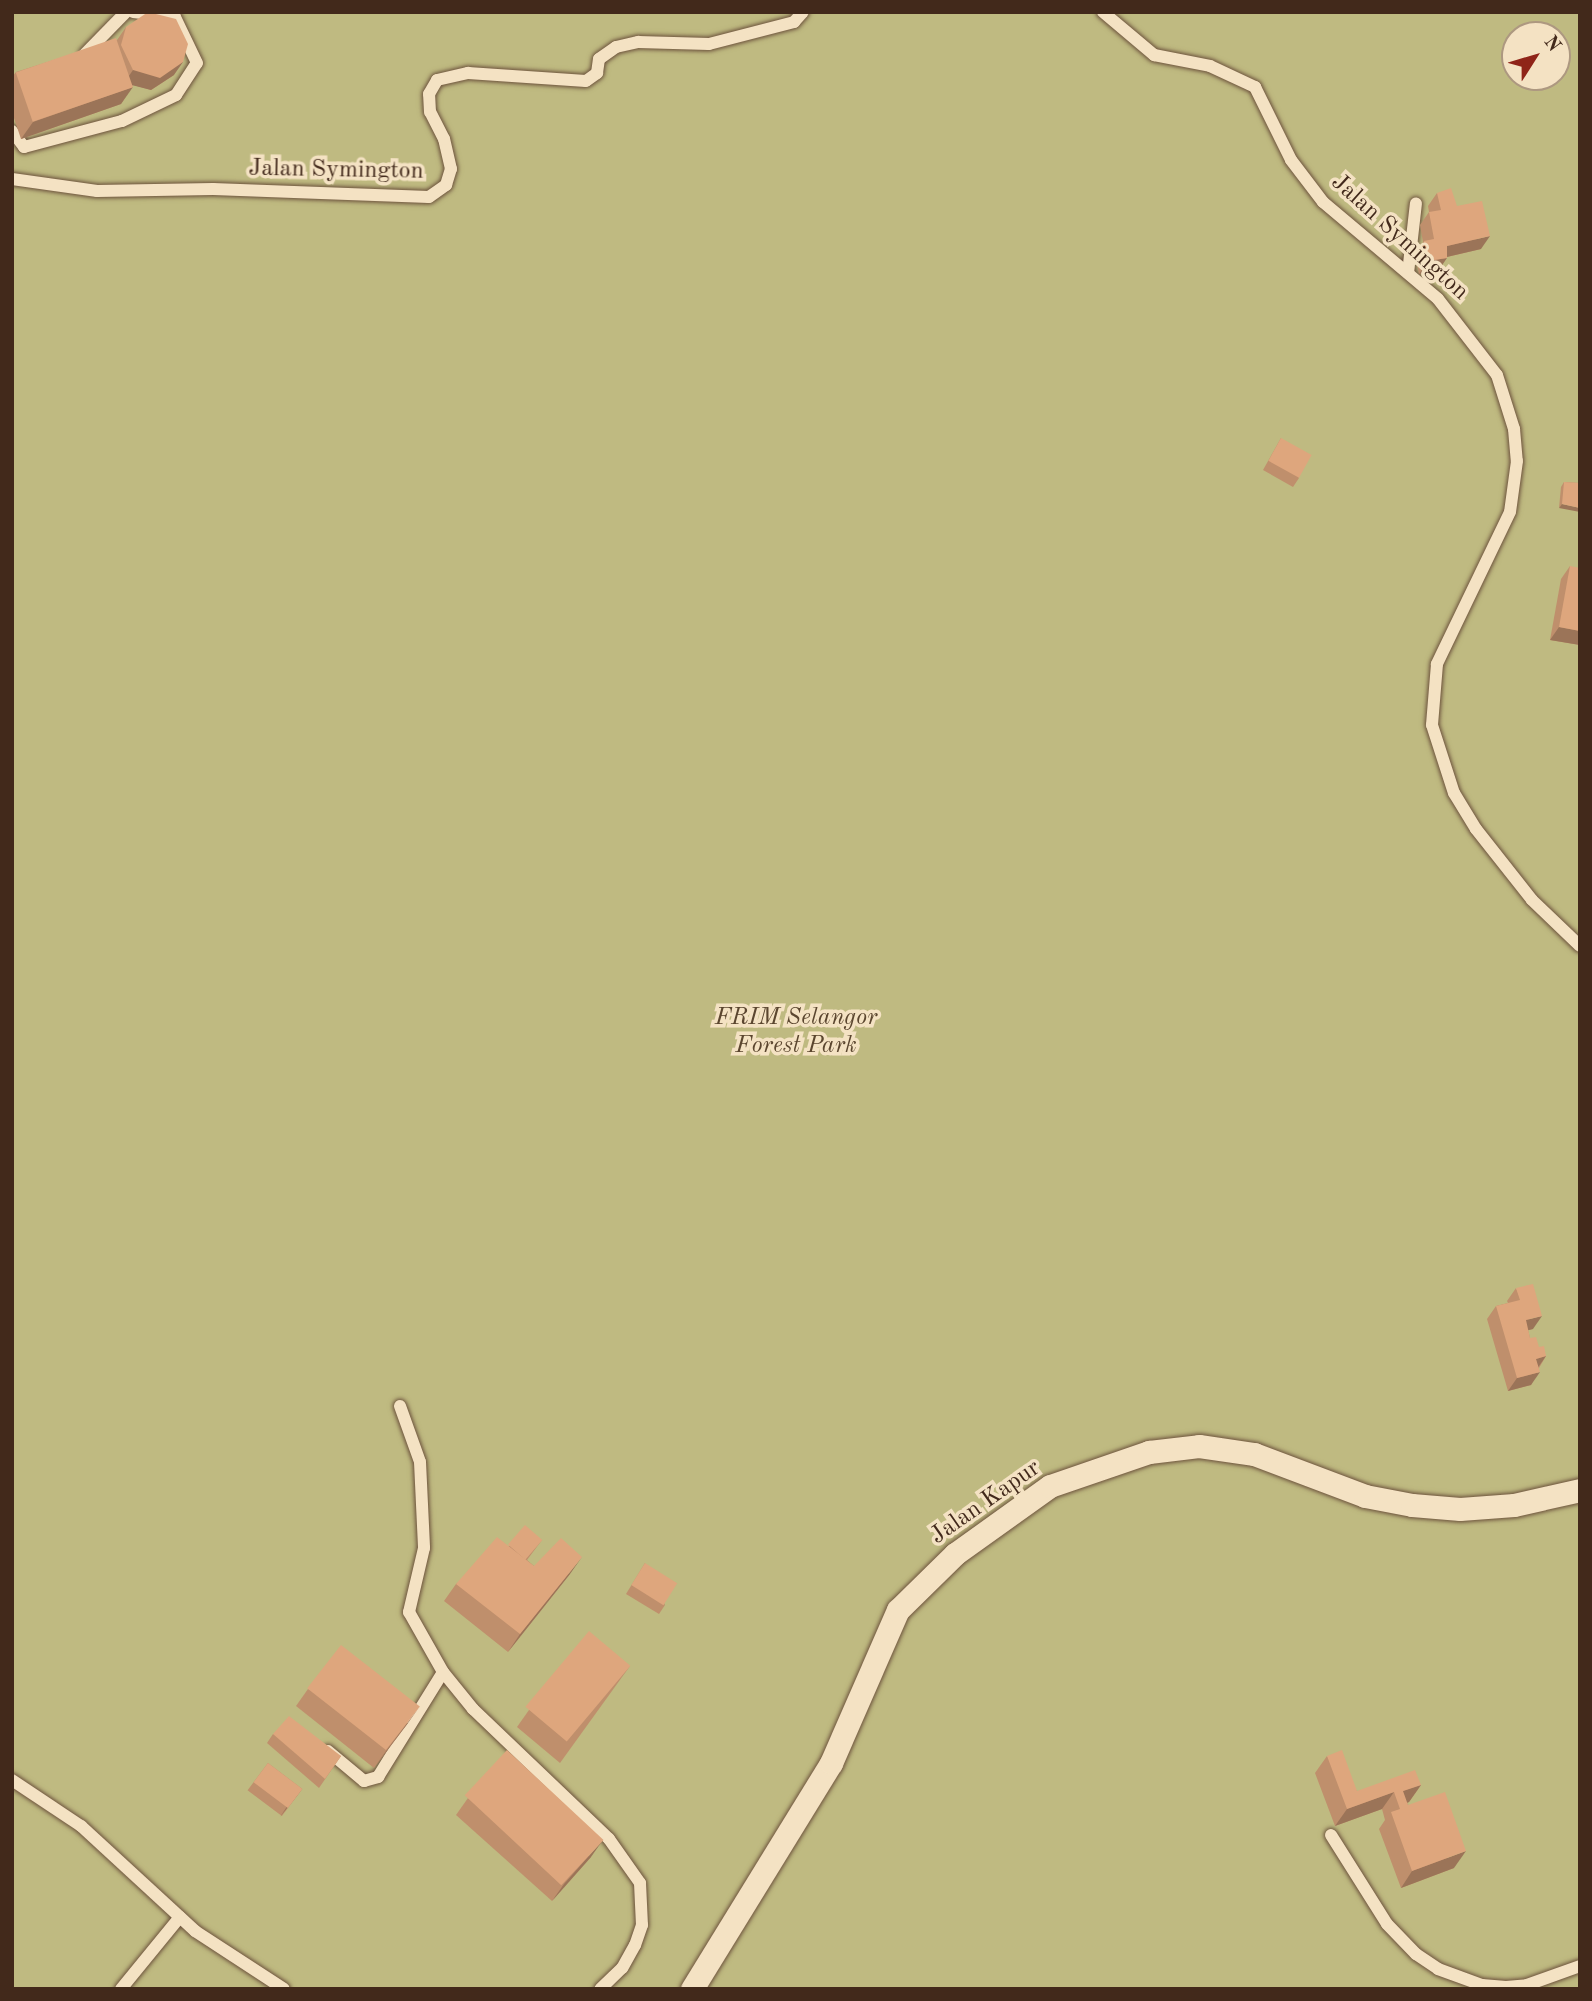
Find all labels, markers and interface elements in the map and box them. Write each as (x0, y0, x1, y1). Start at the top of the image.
north arrow (1501, 21, 1571, 91)
text: N (1540, 33, 1564, 56)
street label: Jalan Symington (248, 155, 424, 187)
street label: Jalan Symington (1324, 169, 1474, 307)
park label: FRIM Selangor Forest Park (715, 1005, 877, 1061)
street label: Jalan Kapur (925, 1455, 1047, 1551)

